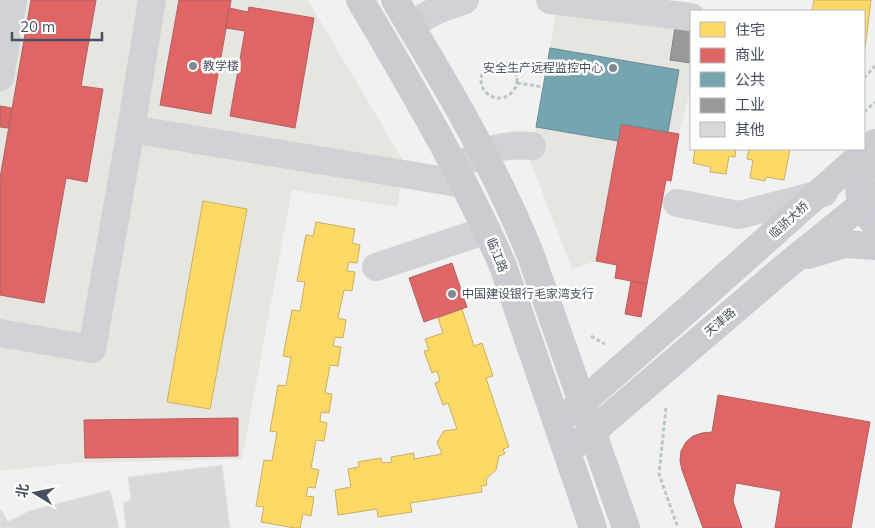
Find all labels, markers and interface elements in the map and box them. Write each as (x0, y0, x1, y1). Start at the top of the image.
scale bar (12, 10, 102, 42)
legend (690, 10, 865, 150)
text: 20 m (20, 17, 55, 36)
text: 住宅 (735, 20, 765, 39)
text: 商业 (735, 45, 765, 64)
place label: 教学楼 (203, 58, 239, 73)
marker: 教学楼 (187, 60, 199, 72)
place label: 安全生产远程监控中心 (483, 60, 603, 75)
marker: 安全生产远程监控中心 (607, 62, 619, 74)
text: 公共 (735, 70, 765, 89)
text: 工业 (735, 95, 765, 114)
text: 其他 (735, 120, 765, 139)
street label: 临骄大桥 (766, 198, 812, 241)
street label: 临江路 (484, 235, 511, 274)
place label: 中国建设银行毛家湾支行 (462, 286, 594, 301)
marker: 中国建设银行毛家湾支行 (446, 288, 458, 300)
street label: 天津路 (701, 304, 738, 339)
north arrow (10, 468, 60, 518)
text: 北 (12, 482, 32, 499)

